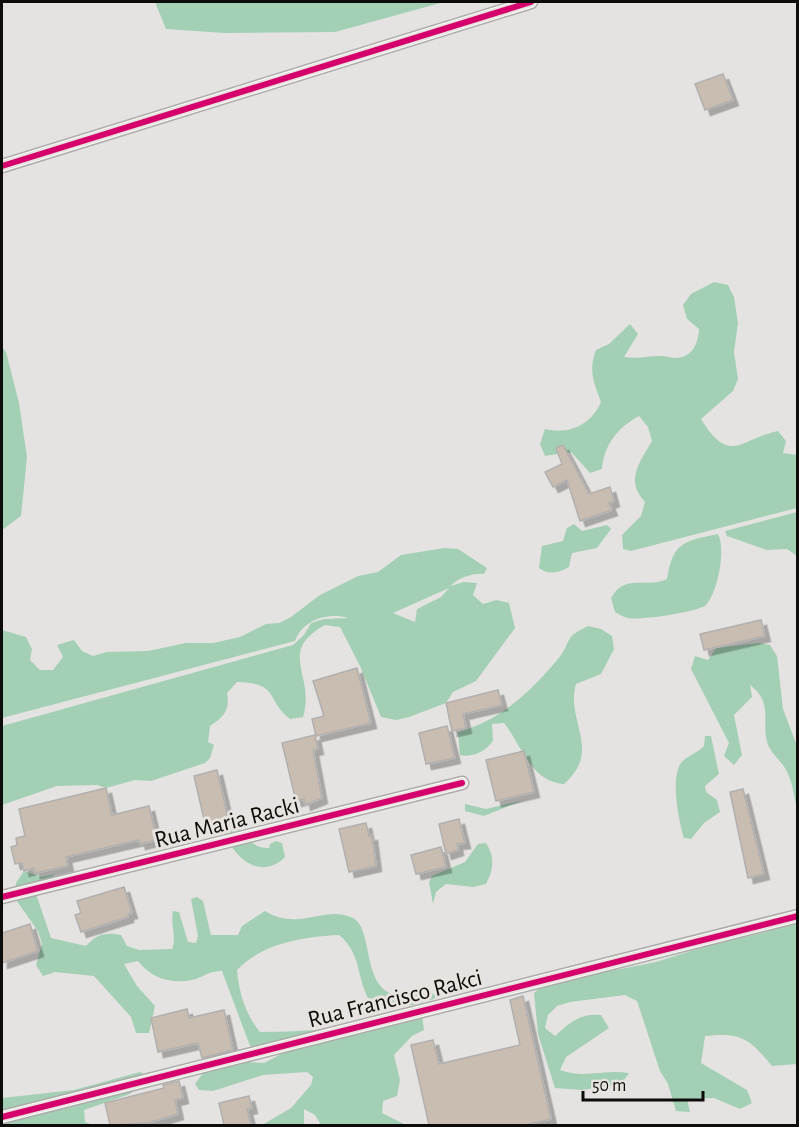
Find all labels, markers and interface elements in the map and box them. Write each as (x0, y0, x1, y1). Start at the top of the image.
street label: Rua Maria Racki (152, 793, 302, 853)
street label: Rua Francisco Rakci (305, 966, 485, 1032)
scale bar (583, 1064, 703, 1102)
text: 50 m (592, 1077, 626, 1095)

